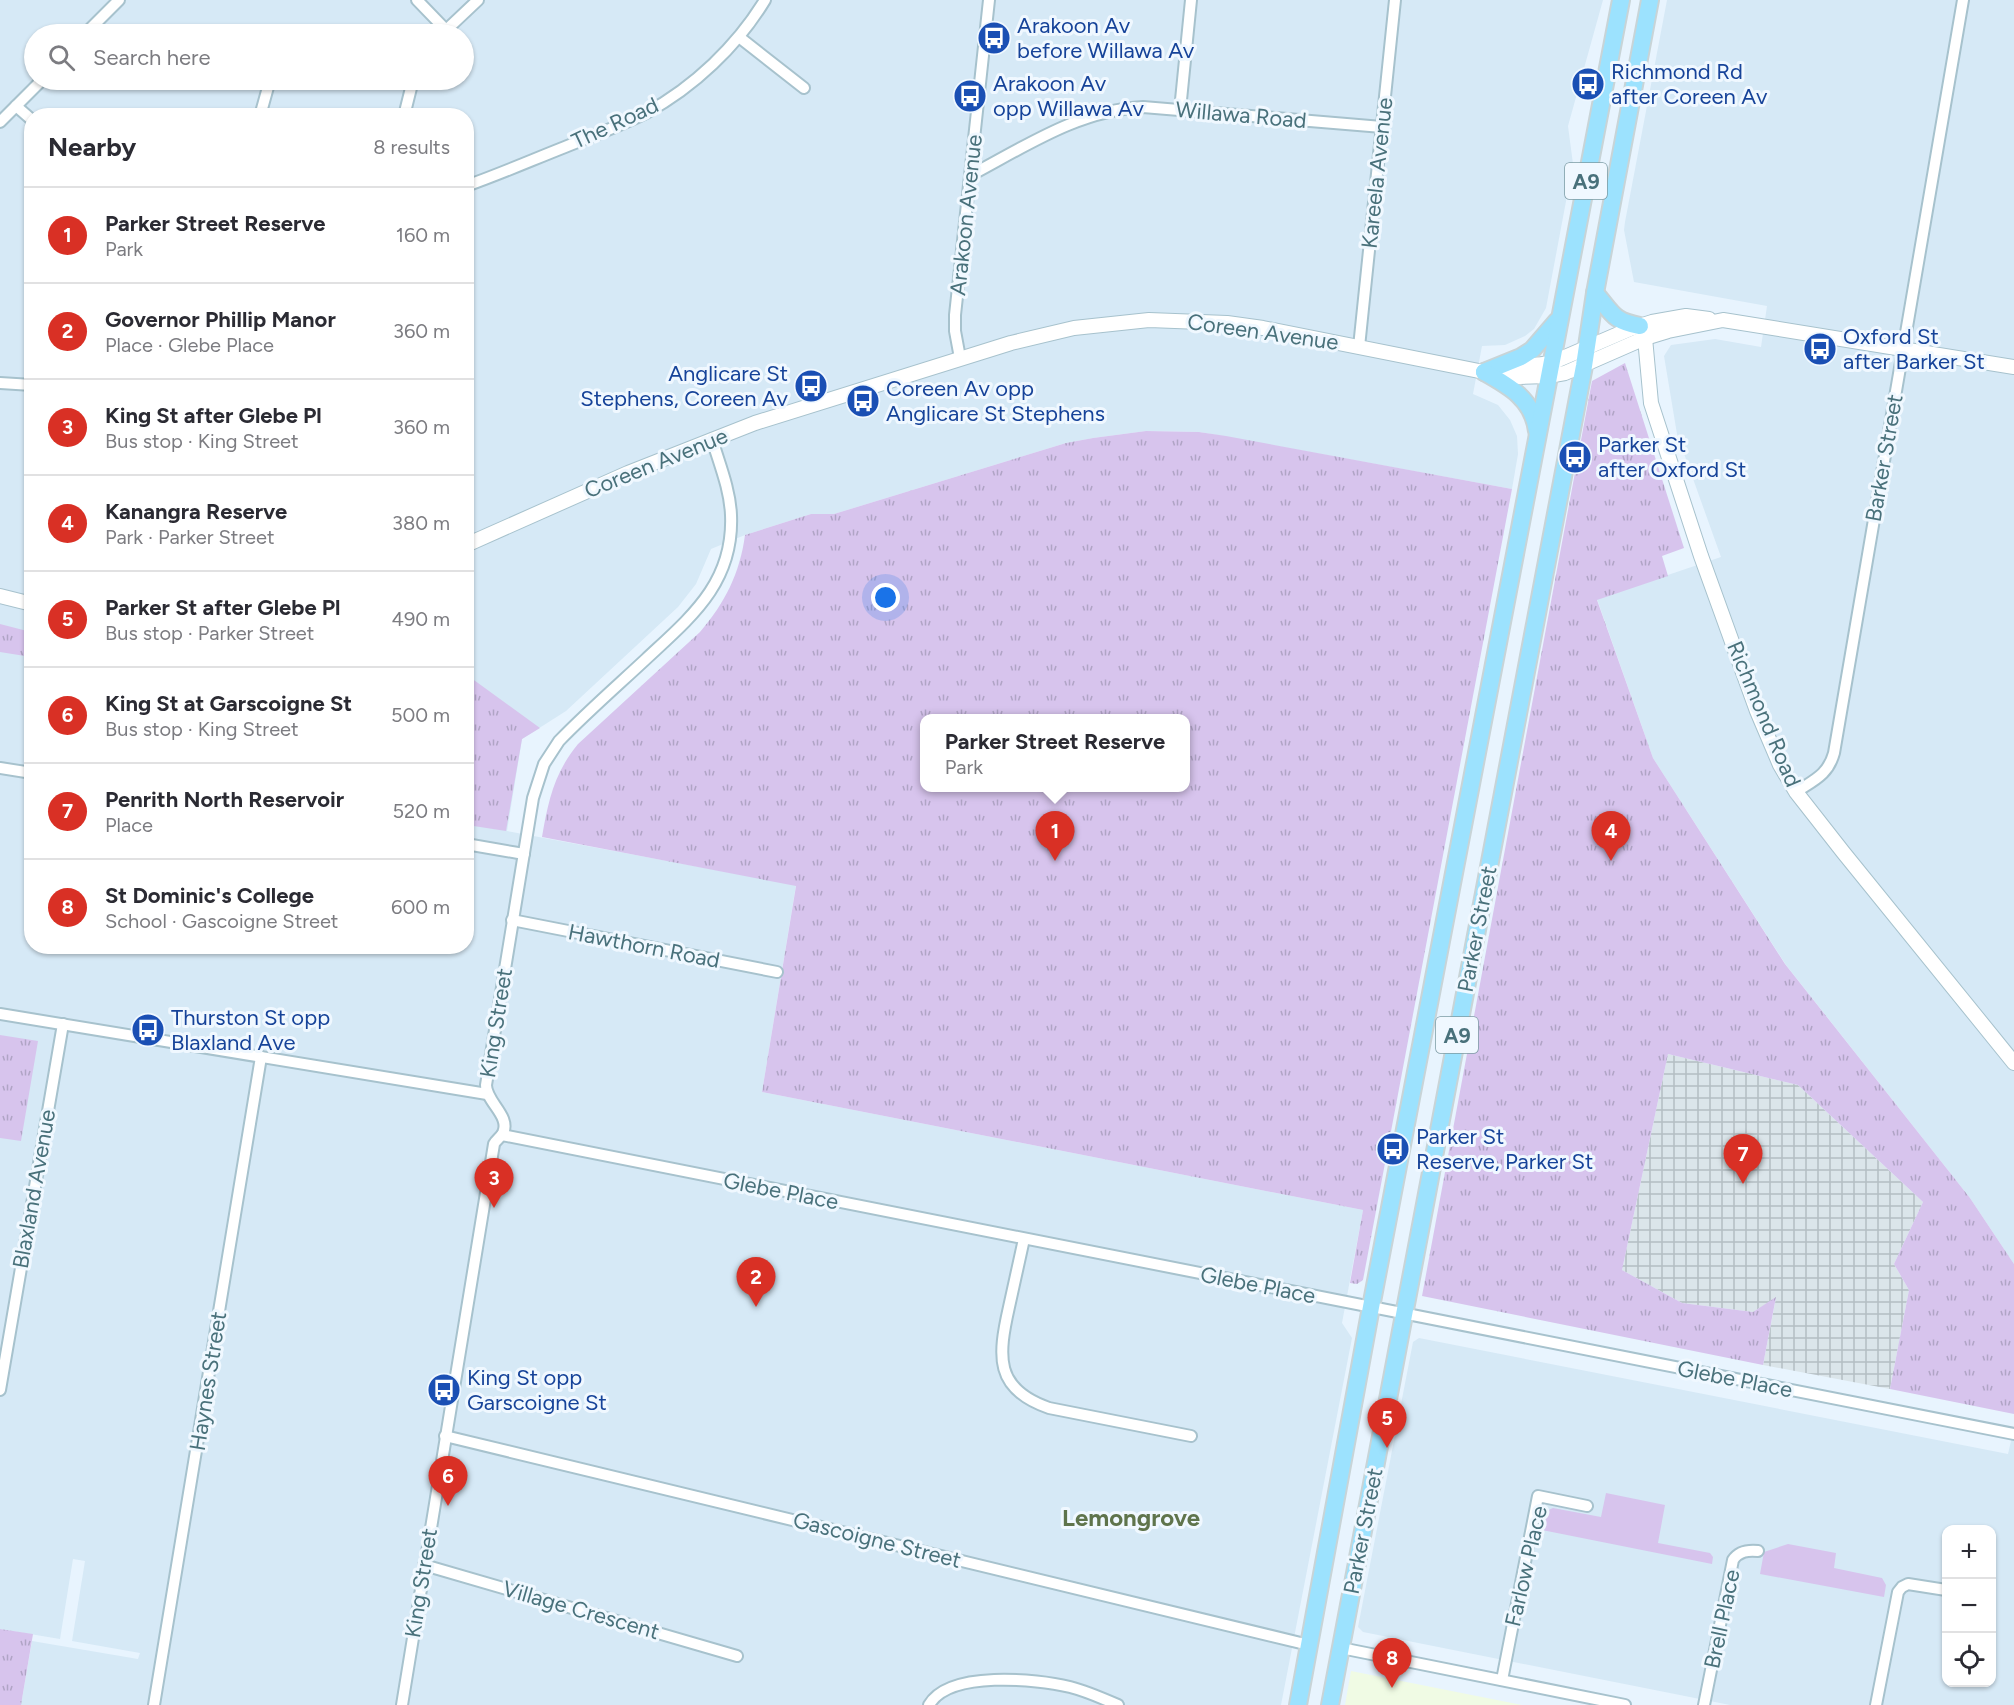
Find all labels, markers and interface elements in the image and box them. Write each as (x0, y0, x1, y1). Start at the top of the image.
place label: Arakoon Av before Willawa Av (1017, 12, 1195, 64)
bus stop icon: Arakoon Av before Willawa Av (976, 20, 1012, 56)
search box (24, 24, 474, 90)
icon: search (45, 41, 78, 74)
text: Search here (93, 44, 211, 71)
place label: Richmond Rd after Coreen Av (1611, 58, 1768, 110)
bus stop icon: Richmond Rd after Coreen Av (1570, 66, 1606, 102)
place label: Arakoon Av opp Willawa Av (993, 70, 1144, 122)
bus stop icon: Arakoon Av opp Willawa Av (952, 78, 988, 114)
street label: The Road (567, 91, 663, 155)
street label: Willawa Road (1174, 96, 1308, 134)
street label: Kareela Avenue (1356, 96, 1398, 250)
text: Nearby (48, 131, 136, 163)
street label: Arakoon Avenue (944, 133, 988, 297)
text: 8 results (373, 135, 450, 159)
road number: A9 (1565, 163, 1607, 199)
text: Parker Street Reserve (105, 210, 325, 237)
text: 1 (63, 223, 72, 247)
text: 160 m (396, 223, 450, 247)
text: Park (105, 237, 143, 261)
text: Governor Phillip Manor (105, 306, 336, 333)
street label: Coreen Avenue (1186, 308, 1340, 356)
text: 2 (62, 319, 73, 343)
text: 360 m (393, 319, 450, 343)
place label: Oxford St after Barker St (1843, 323, 1985, 375)
bus stop icon: Oxford St after Barker St (1802, 331, 1838, 367)
text: Place · Glebe Place (105, 333, 274, 357)
place label: Anglicare St Stephens, Coreen Av (580, 360, 789, 412)
bus stop icon: Anglicare St Stephens, Coreen Av (793, 368, 829, 404)
place label: Coreen Av opp Anglicare St Stephens (886, 375, 1105, 427)
bus stop icon: Coreen Av opp Anglicare St Stephens (845, 383, 881, 419)
street label: Barker Street (1860, 392, 1908, 524)
text: King St after Glebe Pl (105, 402, 322, 429)
text: 3 (62, 415, 73, 439)
text: 360 m (393, 415, 450, 439)
street label: Coreen Avenue (580, 422, 732, 504)
text: Bus stop · King Street (105, 429, 299, 453)
place label: Parker St after Oxford St (1598, 431, 1746, 483)
bus stop icon: Parker St after Oxford St (1557, 439, 1593, 475)
text: Kanangra Reserve (105, 498, 287, 525)
text: 4 (61, 511, 74, 535)
text: 380 m (392, 511, 450, 535)
text: Park · Parker Street (105, 525, 274, 549)
your location (871, 583, 900, 612)
text: Parker St after Glebe Pl (105, 594, 341, 621)
text: 5 (62, 607, 73, 631)
text: 490 m (391, 607, 450, 631)
text: Bus stop · Parker Street (105, 621, 314, 645)
street label: Richmond Road (1721, 637, 1807, 791)
text: King St at Garscoigne St (105, 690, 352, 717)
text: 6 (62, 703, 73, 727)
text: 500 m (391, 703, 450, 727)
popup (920, 714, 1190, 792)
text: Bus stop · King Street (105, 717, 299, 741)
text: Parker Street Reserve (945, 728, 1165, 755)
text: Park (945, 755, 983, 779)
text: Penrith North Reservoir (105, 786, 344, 813)
text: 7 (62, 799, 73, 823)
text: 520 m (393, 799, 450, 823)
pin: 1 (1036, 812, 1074, 861)
pin: 4 (1592, 812, 1630, 861)
text: Place (105, 813, 153, 837)
street label: Parker Street (1452, 864, 1502, 994)
text: St Dominic's College (105, 882, 314, 909)
text: 8 (61, 895, 74, 919)
text: 600 m (391, 895, 450, 919)
text: School · Gascoigne Street (105, 909, 338, 933)
street label: Hawthorn Road (566, 918, 722, 974)
street label: King Street (474, 966, 518, 1080)
place label: Thurston St opp Blaxland Ave (171, 1004, 330, 1056)
bus stop icon: Thurston St opp Blaxland Ave (130, 1012, 166, 1048)
road number: A9 (1436, 1017, 1478, 1053)
street label: Blaxland Avenue (7, 1107, 61, 1271)
place label: Parker St Reserve, Parker St (1416, 1123, 1593, 1175)
bus stop icon: Parker St Reserve, Parker St (1375, 1131, 1411, 1167)
pin: 7 (1724, 1134, 1762, 1184)
pin: 3 (474, 1158, 514, 1208)
street label: Glebe Place (721, 1167, 841, 1215)
pin: 2 (736, 1258, 776, 1307)
street label: Glebe Place (1198, 1261, 1318, 1309)
street label: Haynes Street (184, 1309, 232, 1453)
street label: Glebe Place (1675, 1355, 1795, 1403)
place label: King St opp Garscoigne St (467, 1364, 607, 1416)
bus stop icon: King St opp Garscoigne St (426, 1372, 462, 1408)
pin: 5 (1368, 1398, 1406, 1448)
pin: 6 (428, 1456, 468, 1506)
street label: Parker Street (1338, 1466, 1388, 1596)
district label: Lemongrove (1062, 1503, 1200, 1532)
street label: Farlow Place (1499, 1503, 1553, 1629)
street label: Gascoigne Street (790, 1506, 964, 1574)
map controls (1942, 1525, 1996, 1687)
button: + (1942, 1525, 1996, 1579)
street label: King Street (399, 1526, 443, 1640)
street label: Brell Place (1698, 1567, 1746, 1671)
street label: Village Crescent (500, 1575, 662, 1645)
button: − (1942, 1579, 1996, 1633)
button: locate (1942, 1633, 1996, 1687)
pin: 8 (1372, 1638, 1412, 1688)

